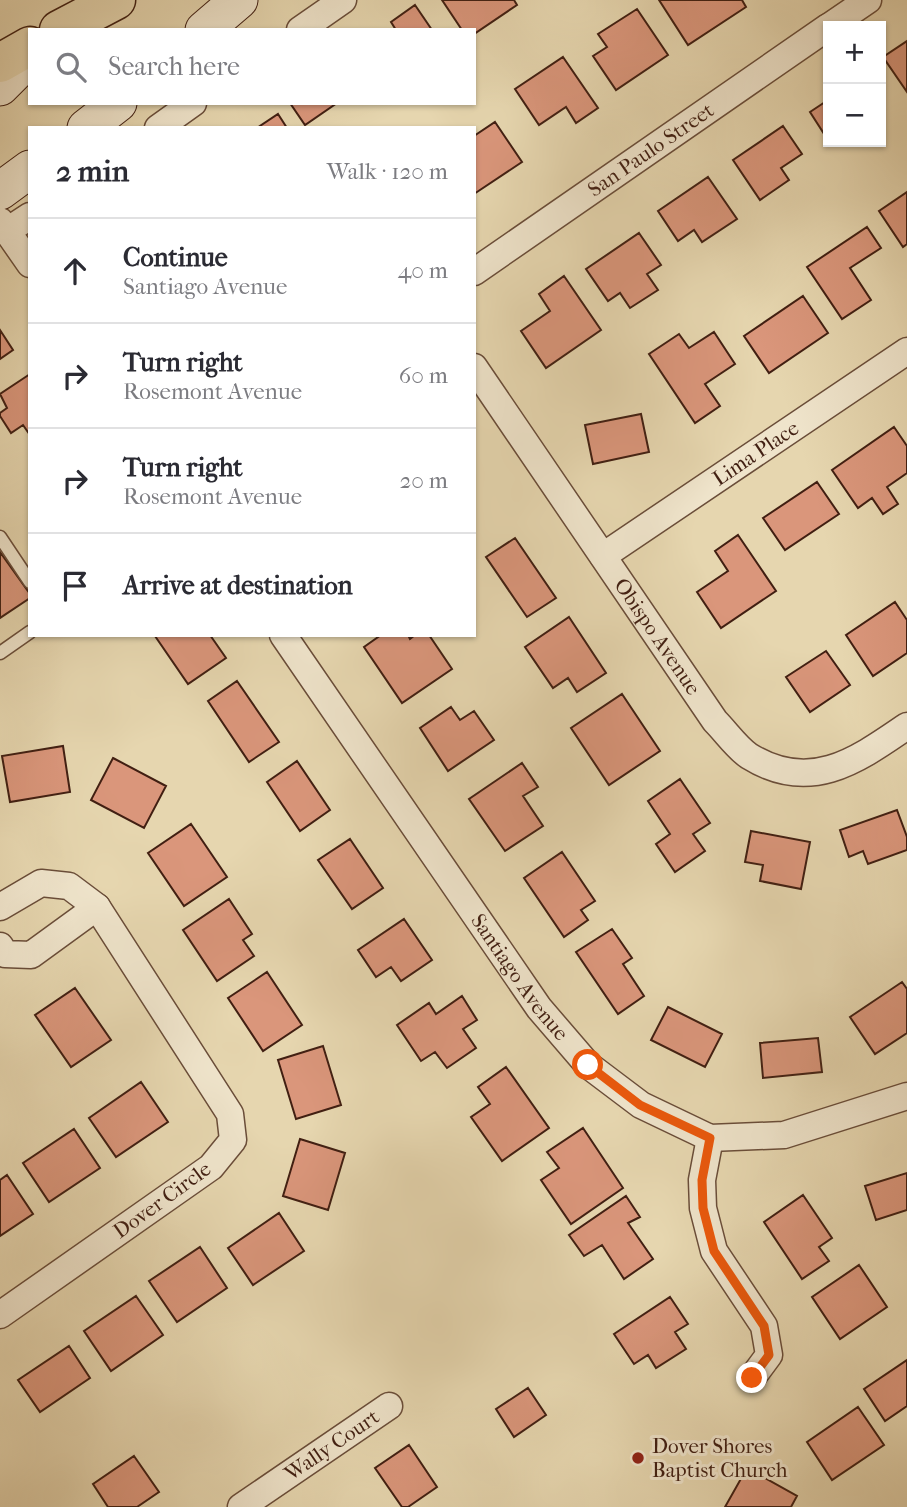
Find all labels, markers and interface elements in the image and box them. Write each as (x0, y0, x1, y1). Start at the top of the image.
map controls (823, 21, 886, 147)
button: + (823, 21, 886, 84)
search box (28, 28, 476, 105)
icon: search (52, 48, 90, 86)
text: Search here (108, 51, 240, 82)
button: − (823, 84, 886, 147)
street label: San Paulo Street (583, 97, 719, 202)
text: 2 min (56, 154, 129, 189)
text: Walk · 120 m (327, 158, 448, 185)
text: Continue (123, 242, 228, 273)
icon: ahead (56, 252, 94, 290)
text: 40 m (398, 257, 448, 284)
text: Santiago Avenue (123, 273, 287, 300)
text: Turn right (123, 347, 243, 378)
icon: right (56, 357, 94, 395)
text: 60 m (399, 362, 448, 389)
text: Rosemont Avenue (123, 378, 302, 405)
street label: Lima Place (708, 416, 803, 491)
text: Turn right (123, 452, 243, 483)
icon: right (56, 462, 94, 500)
text: 20 m (399, 467, 448, 494)
text: Rosemont Avenue (123, 483, 302, 510)
icon: arrive (56, 567, 94, 605)
text: Arrive at destination (123, 570, 353, 601)
street label: Obispo Avenue (609, 574, 706, 699)
street label: Santiago Avenue (466, 909, 573, 1045)
route start (572, 1049, 603, 1080)
street label: Dover Circle (109, 1157, 215, 1243)
route end (736, 1362, 767, 1393)
street label: Wally Court (279, 1404, 384, 1486)
place label: Dover Shores Baptist Church (652, 1434, 788, 1482)
marker: Dover Shores Baptist Church (630, 1450, 646, 1466)

